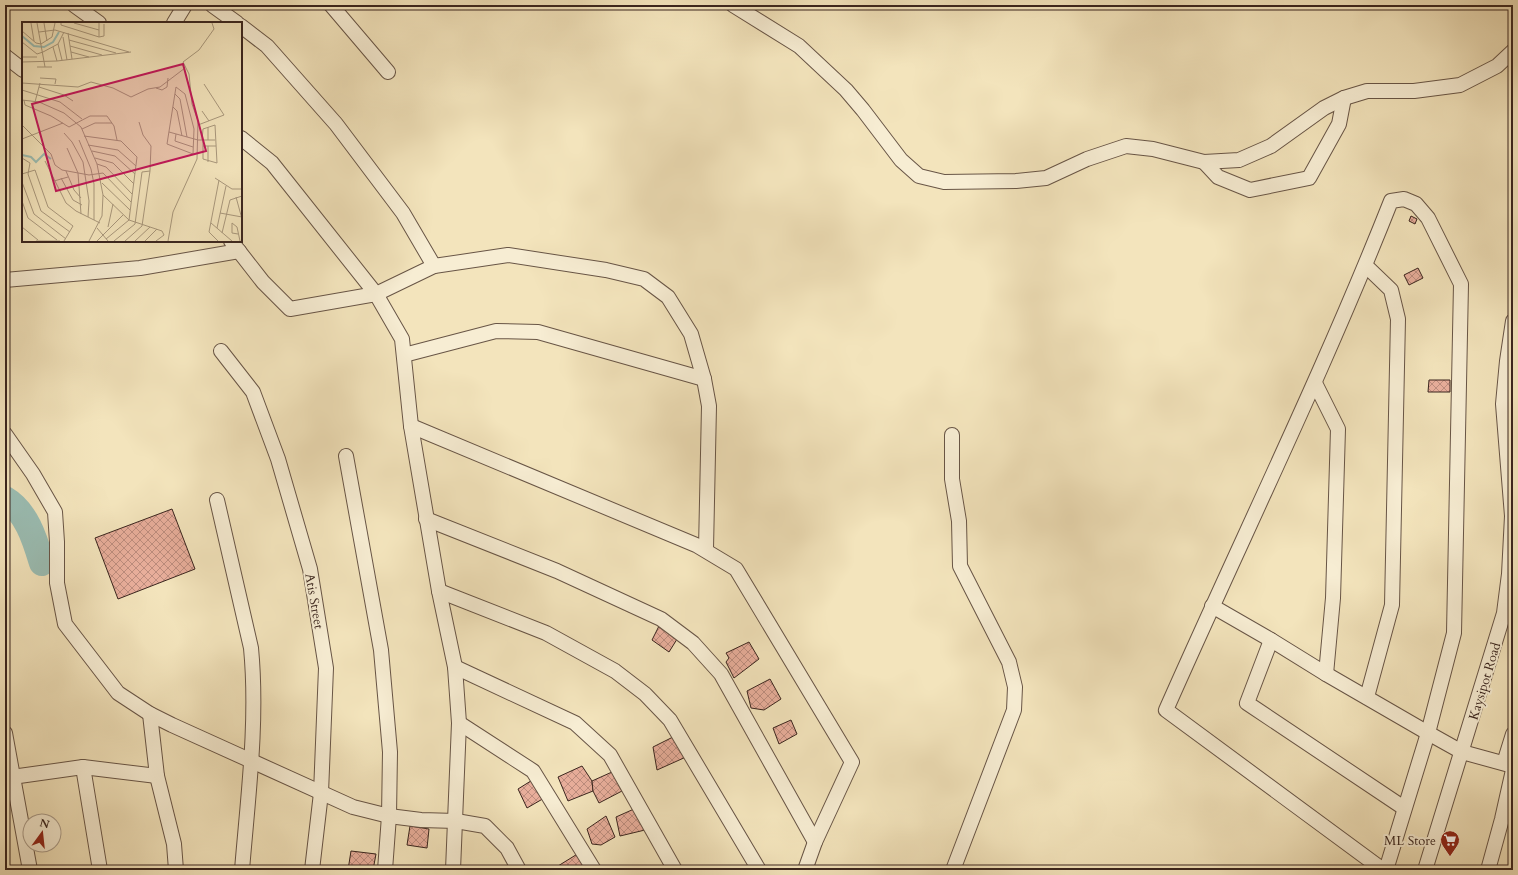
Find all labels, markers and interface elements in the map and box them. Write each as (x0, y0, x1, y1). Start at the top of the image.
inset map (22, 22, 242, 242)
street label: Atis Street (300, 572, 328, 630)
street label: Kaysipot Road (1465, 640, 1505, 722)
north arrow (22, 813, 62, 853)
text: N (38, 815, 51, 832)
supermarket icon: ML Store (1439, 829, 1461, 857)
place label: ML Store (1384, 832, 1436, 850)

